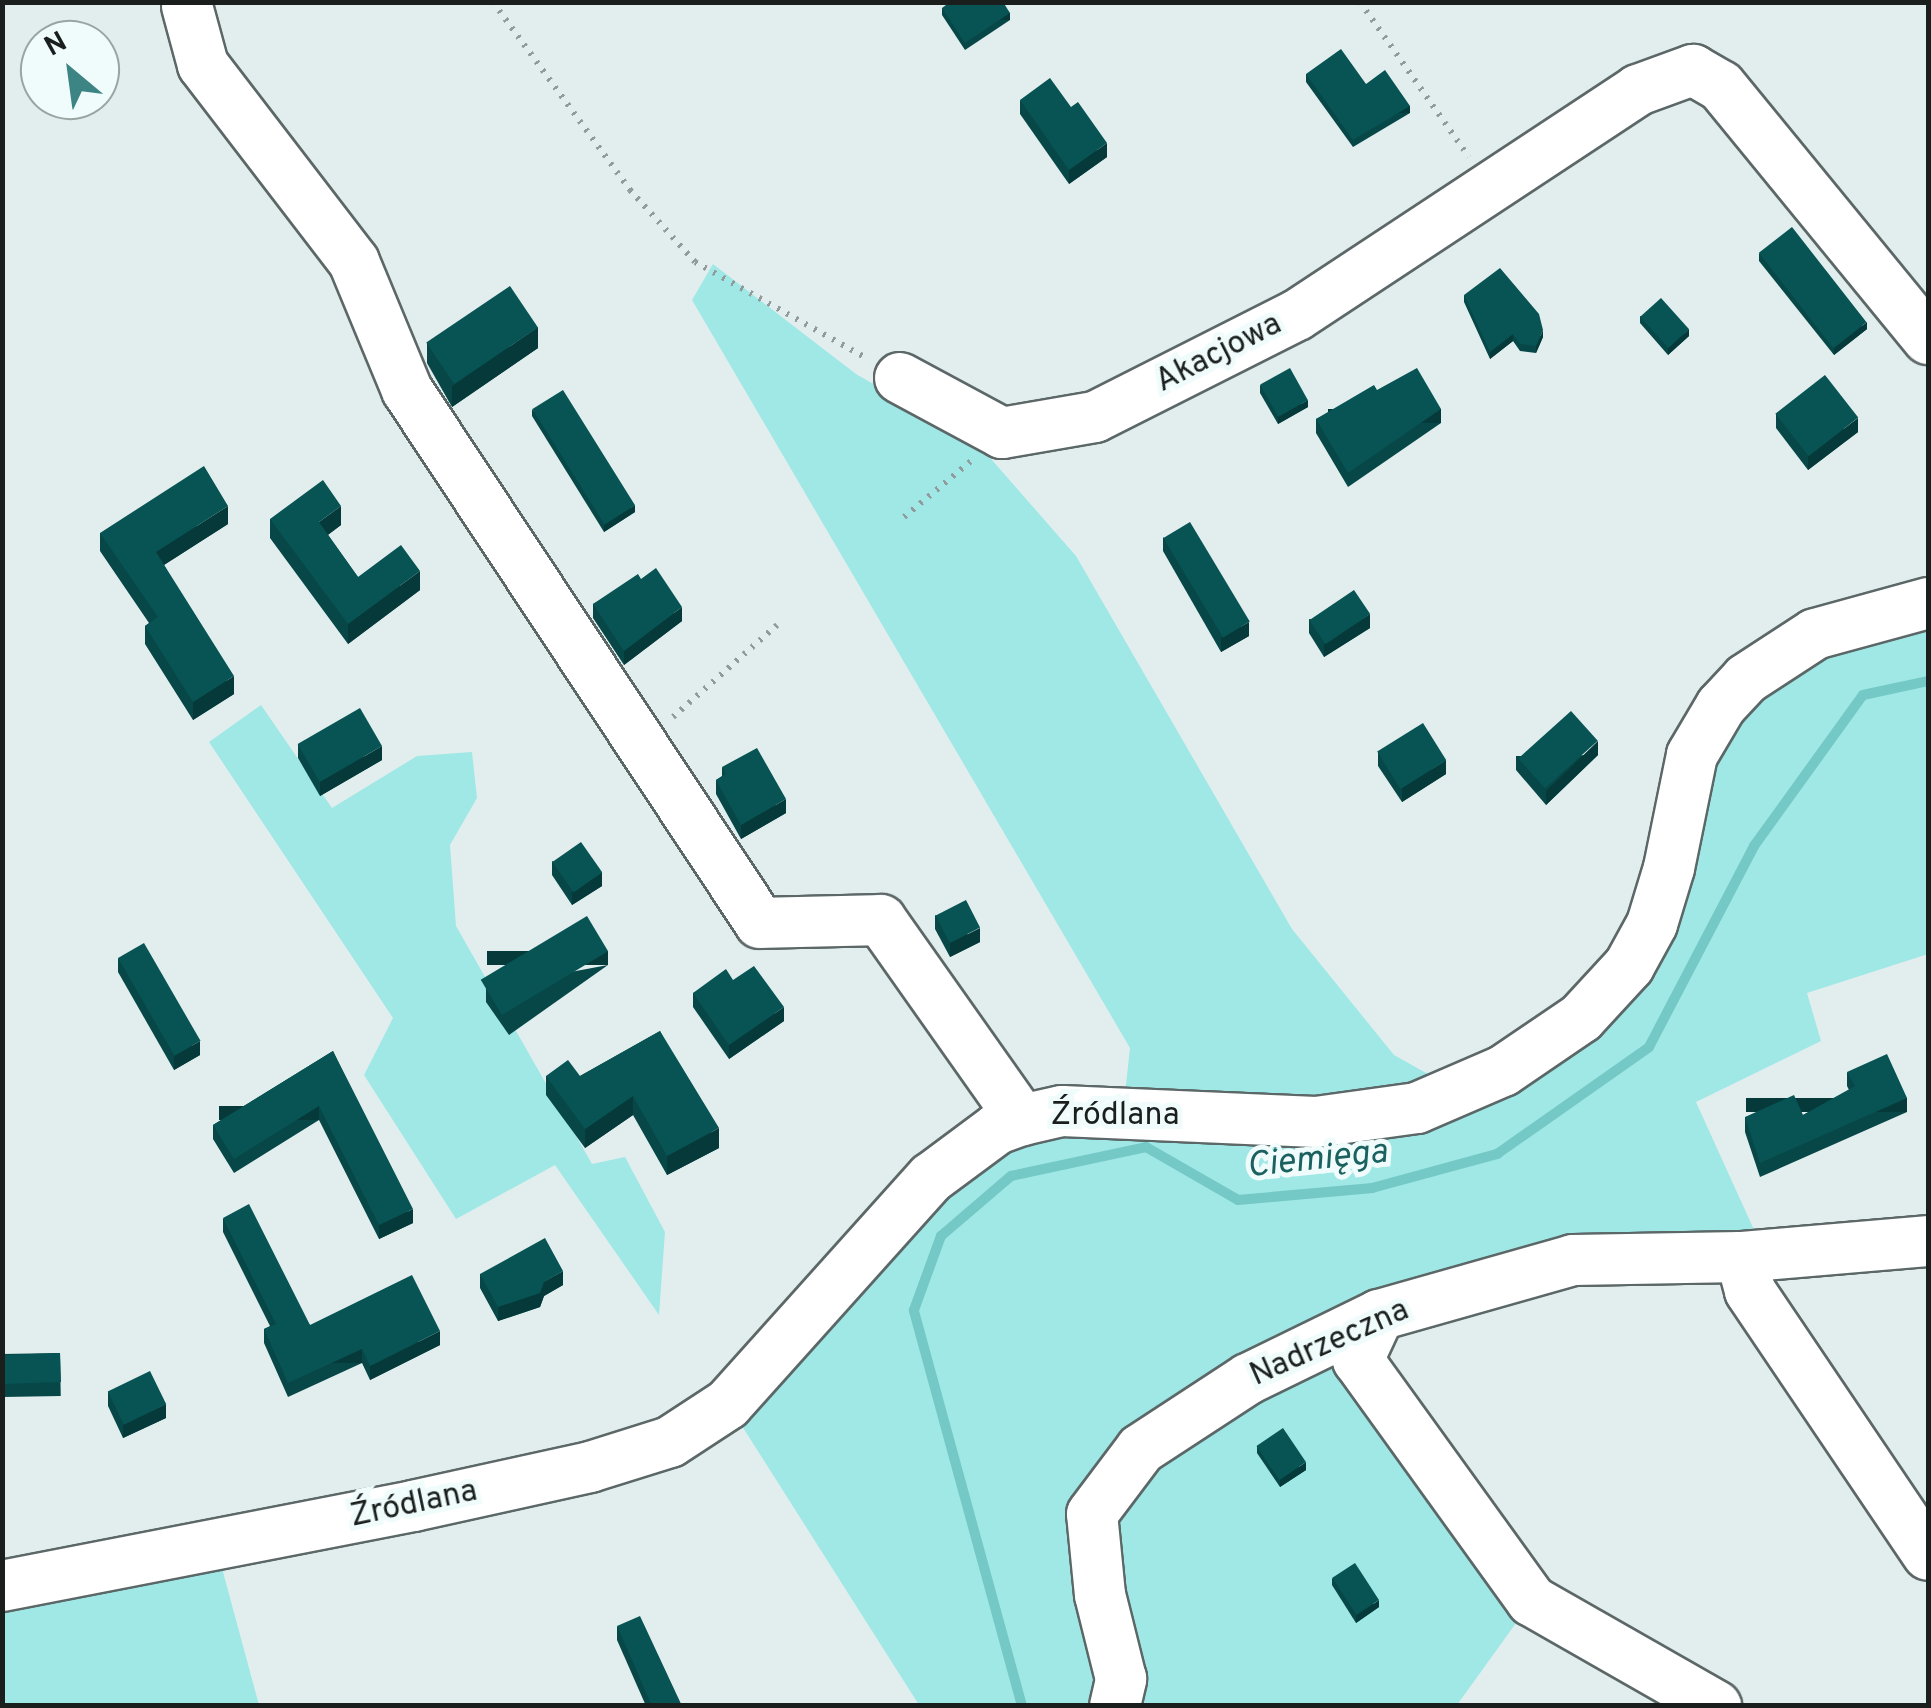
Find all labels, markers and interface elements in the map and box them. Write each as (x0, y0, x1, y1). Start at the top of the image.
north arrow (20, 20, 120, 120)
text: N (39, 25, 74, 66)
street label: Akacjowa (1150, 306, 1288, 402)
street label: Źródlana (1051, 1097, 1179, 1135)
water label: Ciemięga (1245, 1132, 1389, 1188)
street label: Nadrzeczna (1245, 1292, 1415, 1396)
street label: Źródlana (347, 1473, 481, 1537)

